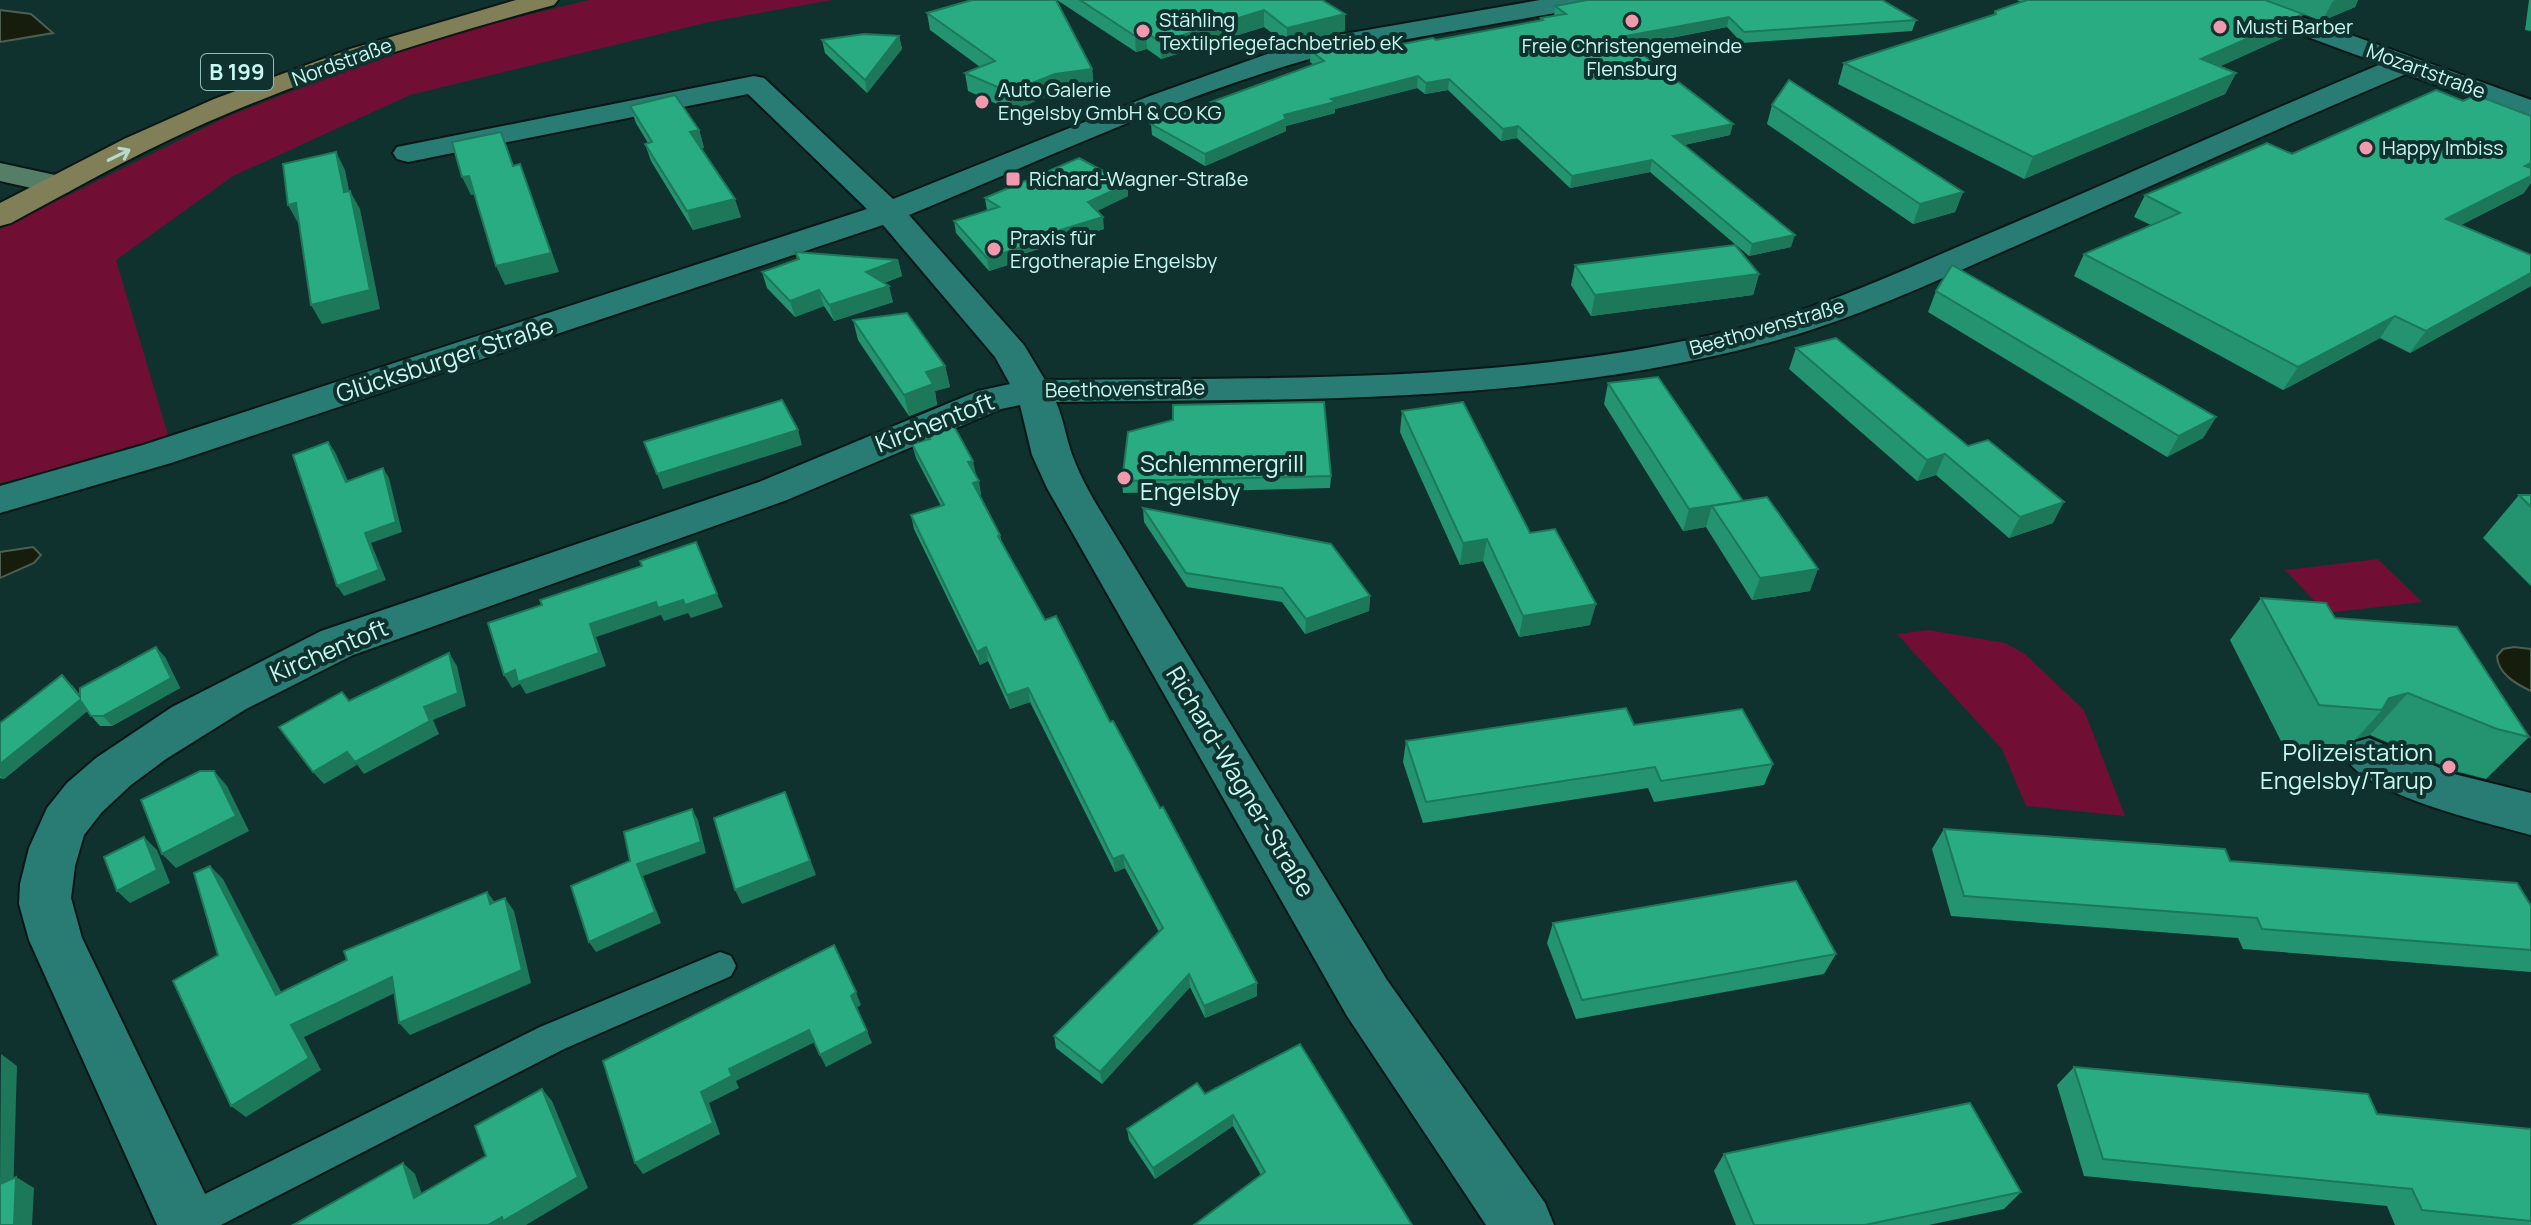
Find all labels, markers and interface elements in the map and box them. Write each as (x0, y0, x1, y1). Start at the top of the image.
place label: Stähling Textilpflegefachbetrieb eK (1159, 6, 1404, 56)
marker: Freie Christengemeinde Flensburg (1623, 12, 1641, 30)
place label: Musti Barber (2236, 13, 2353, 40)
marker: Musti Barber (2211, 18, 2229, 36)
marker: Stähling Textilpflegefachbetrieb eK (1134, 22, 1152, 40)
street label: Nordstraße (288, 31, 396, 92)
place label: Freie Christengemeinde Flensburg (1522, 32, 1742, 82)
street label: Mozartstraße (2363, 37, 2489, 105)
road number: B 199 (201, 54, 273, 90)
place label: Auto Galerie Engelsby GmbH & CO KG (998, 76, 1222, 126)
marker: Auto Galerie Engelsby GmbH & CO KG (973, 93, 991, 111)
place label: Happy Imbiss (2382, 134, 2504, 161)
marker: Happy Imbiss (2357, 139, 2375, 157)
one-way arrow (107, 146, 130, 161)
place label: Richard-Wagner-Straße (1029, 165, 1249, 192)
marker: Richard-Wagner-Straße (1004, 170, 1022, 188)
place label: Praxis für Ergotherapie Engelsby (1010, 224, 1218, 274)
marker: Praxis für Ergotherapie Engelsby (985, 240, 1003, 258)
street label: Beethovenstraße (1686, 291, 1848, 362)
street label: Glücksburger Straße (332, 308, 558, 409)
street label: Beethovenstraße (1045, 374, 1205, 403)
street label: Kirchentoft (870, 384, 999, 459)
place label: Schlemmergrill Engelsby (1140, 446, 1304, 507)
marker: Schlemmergrill Engelsby (1115, 469, 1133, 487)
street label: Kirchentoft (264, 610, 392, 689)
street label: Richard-Wagner-Straße (1159, 660, 1323, 903)
place label: Polizeistation Engelsby/Tarup (2260, 735, 2433, 796)
marker: Polizeistation Engelsby/Tarup (2440, 758, 2458, 776)

